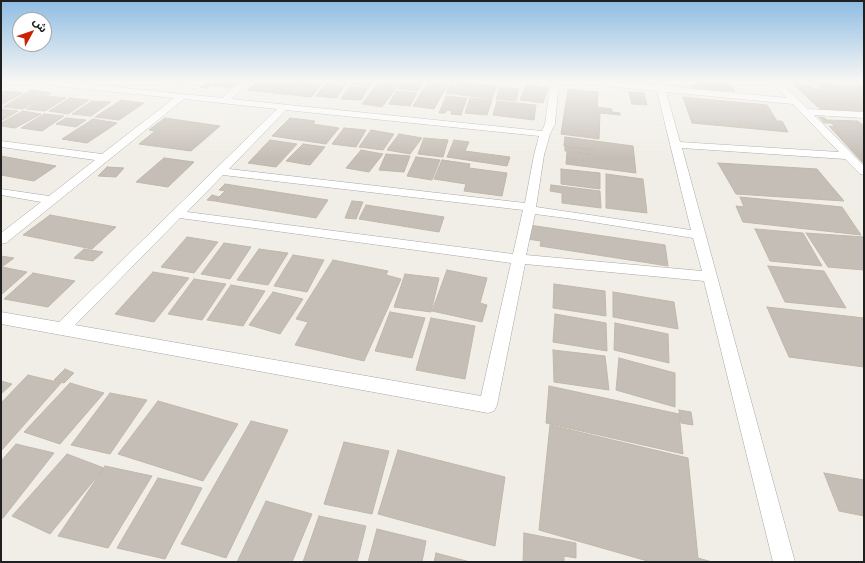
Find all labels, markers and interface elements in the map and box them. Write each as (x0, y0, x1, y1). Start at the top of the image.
north arrow (12, 12, 52, 52)
text: ش (30, 15, 51, 35)

